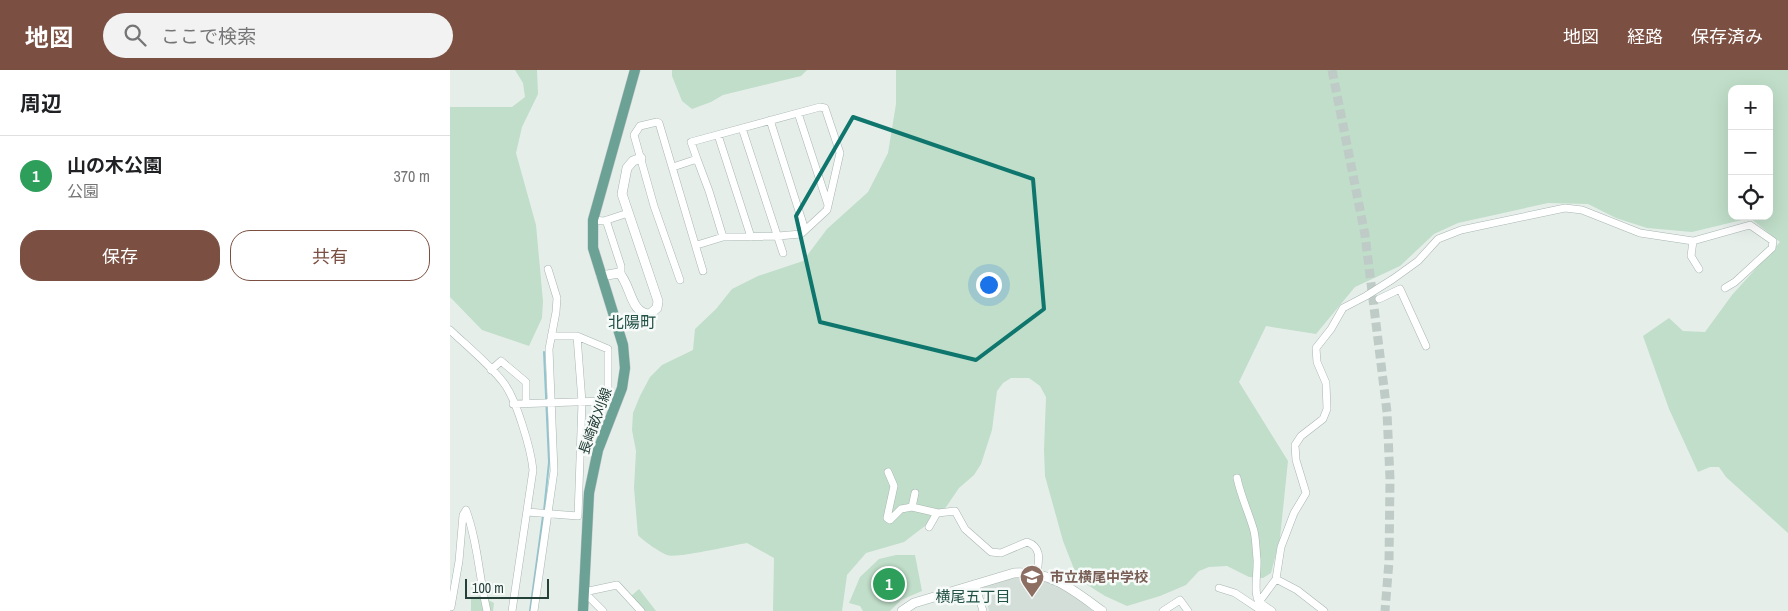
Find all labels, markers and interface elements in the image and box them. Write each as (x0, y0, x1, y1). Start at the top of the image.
search box (103, 13, 453, 58)
text: 地図 (25, 21, 73, 53)
icon: search (121, 21, 149, 49)
text: ここで検索 (161, 23, 256, 49)
text: 地図 (1563, 24, 1599, 49)
text: 経路 (1627, 24, 1663, 49)
text: 保存済み (1691, 24, 1763, 49)
map controls (1728, 85, 1773, 220)
button: + (1728, 85, 1773, 130)
text: 周辺 (20, 89, 62, 118)
button: − (1728, 130, 1773, 175)
text: 山の木公園 (67, 152, 162, 178)
text: 1 (32, 165, 40, 187)
text: 370 m (394, 165, 430, 187)
button: locate (1728, 175, 1773, 220)
text: 公園 (67, 180, 99, 202)
button: 保存 (20, 230, 220, 281)
button: 共有 (230, 230, 430, 281)
your location (976, 272, 1002, 298)
district label: 北陽町 (608, 311, 656, 333)
street label: 長崎畝刈線 (575, 385, 615, 457)
school or university icon: 市立横尾中学校 (1019, 564, 1045, 598)
pin: 1 (873, 565, 905, 603)
place label: 市立横尾中学校 (1050, 568, 1148, 586)
scale bar (465, 576, 549, 599)
text: 100 m (472, 579, 504, 597)
district label: 横尾五丁目 (935, 586, 1011, 607)

